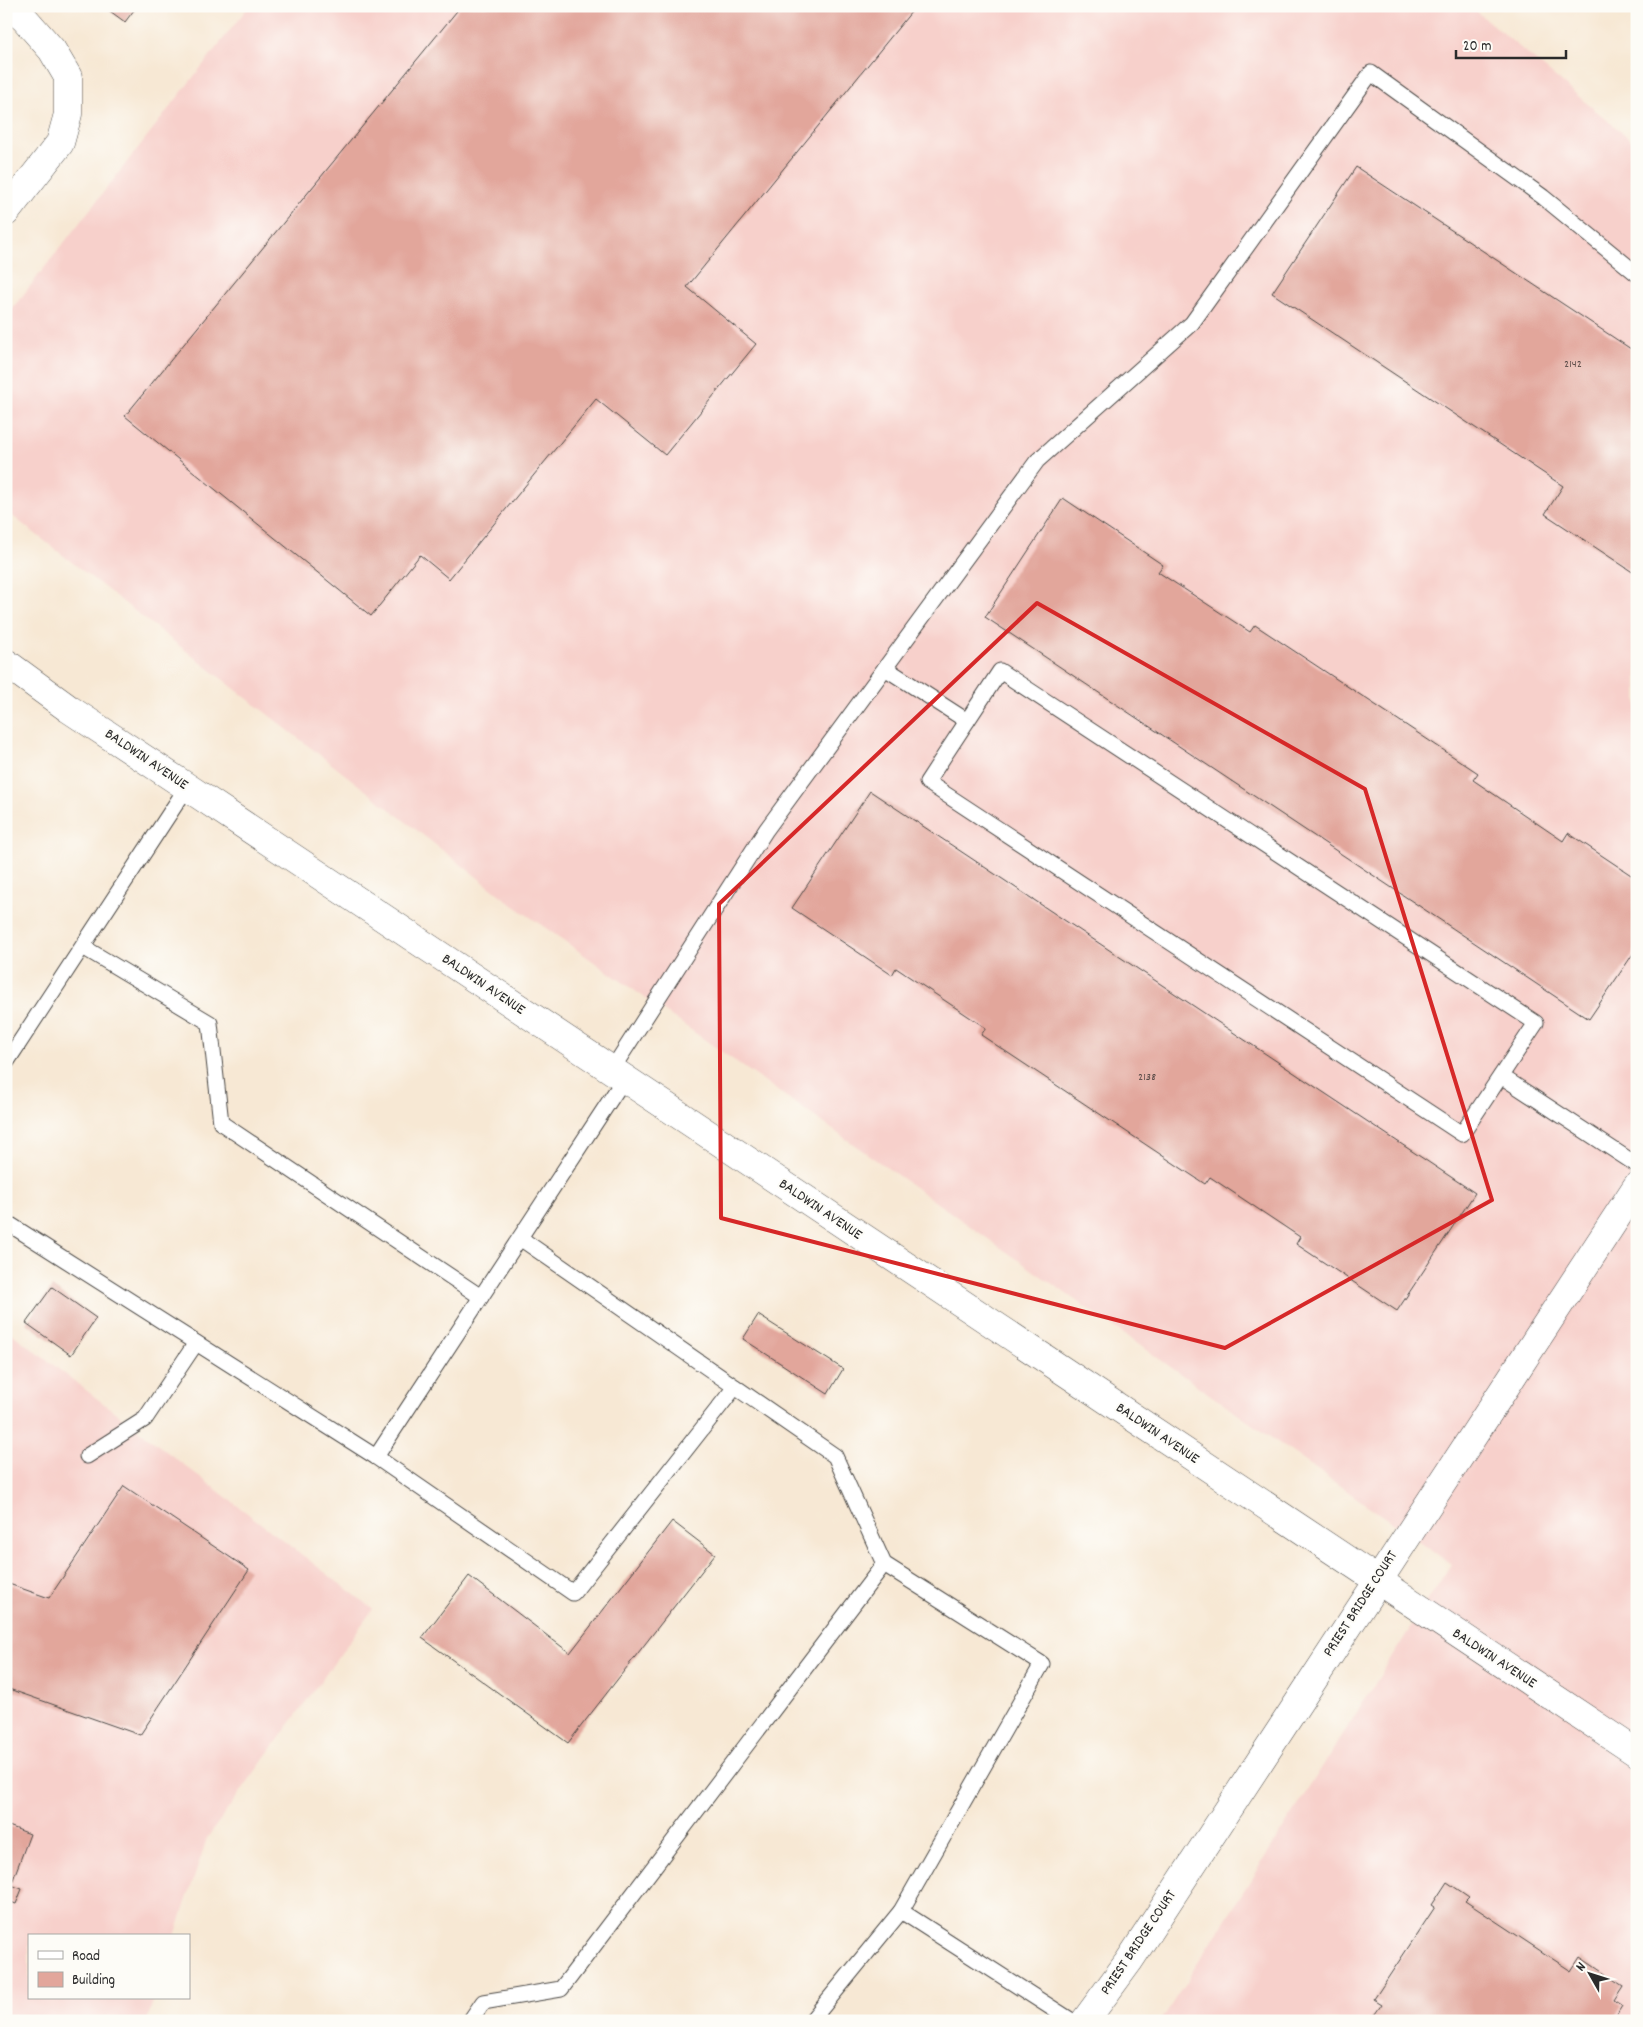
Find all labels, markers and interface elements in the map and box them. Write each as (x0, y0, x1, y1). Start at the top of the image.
scale bar (1456, 28, 1566, 60)
text: 20 m (1463, 36, 1491, 58)
house number: 2142 (1564, 356, 1582, 373)
street label: BALDWIN AVENUE (100, 724, 192, 796)
street label: BALDWIN AVENUE (437, 949, 529, 1021)
house number: 2138 (1138, 1069, 1156, 1086)
street label: BALDWIN AVENUE (774, 1174, 866, 1246)
street label: BALDWIN AVENUE (1111, 1398, 1203, 1470)
street label: PRIEST BRIDGE COURT (1318, 1547, 1404, 1661)
street label: BALDWIN AVENUE (1447, 1623, 1541, 1695)
street label: PRIEST BRIDGE COURT (1096, 1886, 1182, 2000)
legend (28, 1934, 190, 2000)
text: Road (72, 1946, 100, 1968)
north arrow (1566, 1950, 1616, 2000)
text: N (1572, 1958, 1591, 1976)
text: Building (72, 1970, 115, 1992)

